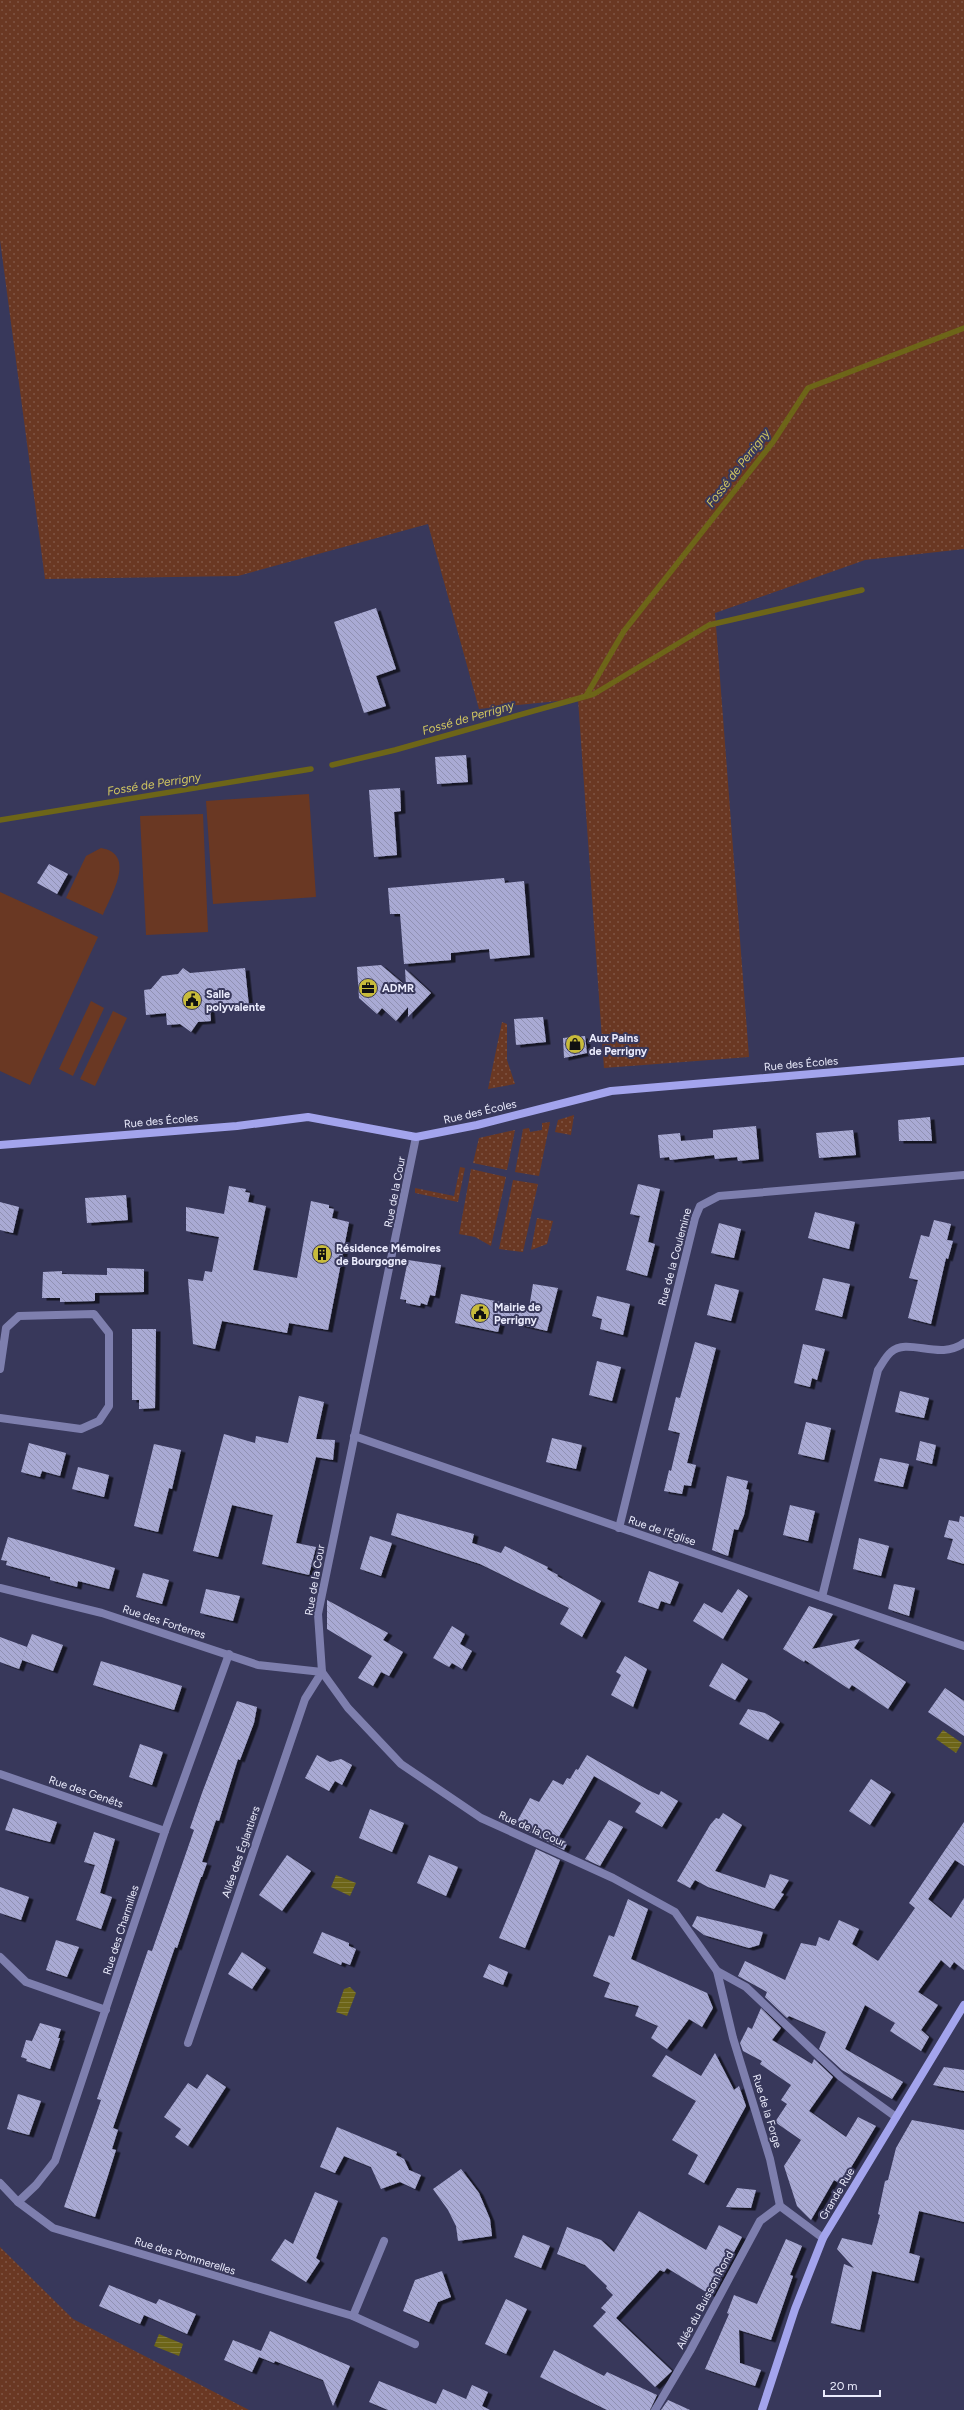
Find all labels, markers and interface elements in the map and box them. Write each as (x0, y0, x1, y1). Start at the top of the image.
water label: Fossé de Perrigny (703, 426, 773, 510)
water label: Fossé de Perrigny (420, 698, 516, 738)
water label: Fossé de Perrigny (106, 770, 203, 798)
office icon: ADMR (357, 977, 379, 999)
place label: ADMR (382, 982, 414, 995)
place label: Salle polyvalente (206, 988, 265, 1014)
public building icon: Salle polyvalente (181, 989, 203, 1011)
place label: Aux Pains de Perrigny (589, 1032, 648, 1058)
shop icon: Aux Pains de Perrigny (564, 1033, 586, 1055)
street label: Rue des Écoles (763, 1054, 839, 1074)
street label: Rue des Écoles (442, 1097, 518, 1127)
street label: Rue des Écoles (123, 1111, 199, 1131)
street label: Rue de la Cour (382, 1155, 408, 1229)
street label: Rue de la Coulemine (656, 1207, 694, 1307)
place label: Résidence Mémoires de Bourgogne (336, 1242, 441, 1268)
building icon: Résidence Mémoires de Bourgogne (311, 1243, 333, 1265)
place label: Mairie de Perrigny (494, 1301, 541, 1327)
public building icon: Mairie de Perrigny (469, 1302, 491, 1324)
street label: Rue de l'Église (627, 1513, 697, 1549)
street label: Rue de la Cour (302, 1543, 328, 1617)
street label: Rue des Forterres (121, 1602, 207, 1642)
street label: Rue des Genêts (47, 1773, 125, 1811)
street label: Allée des Églantiers (219, 1804, 263, 1900)
street label: Rue de la Cour (497, 1808, 568, 1850)
street label: Rue des Charmilles (100, 1884, 142, 1976)
street label: Rue de la Forge (750, 2073, 784, 2149)
street label: Grande Rue (816, 2166, 858, 2222)
street label: Rue des Pommerelles (133, 2234, 237, 2278)
street label: Allée du Buisson Rond (674, 2249, 736, 2351)
scale bar (824, 2372, 880, 2398)
text: 20 m (830, 2379, 858, 2393)

